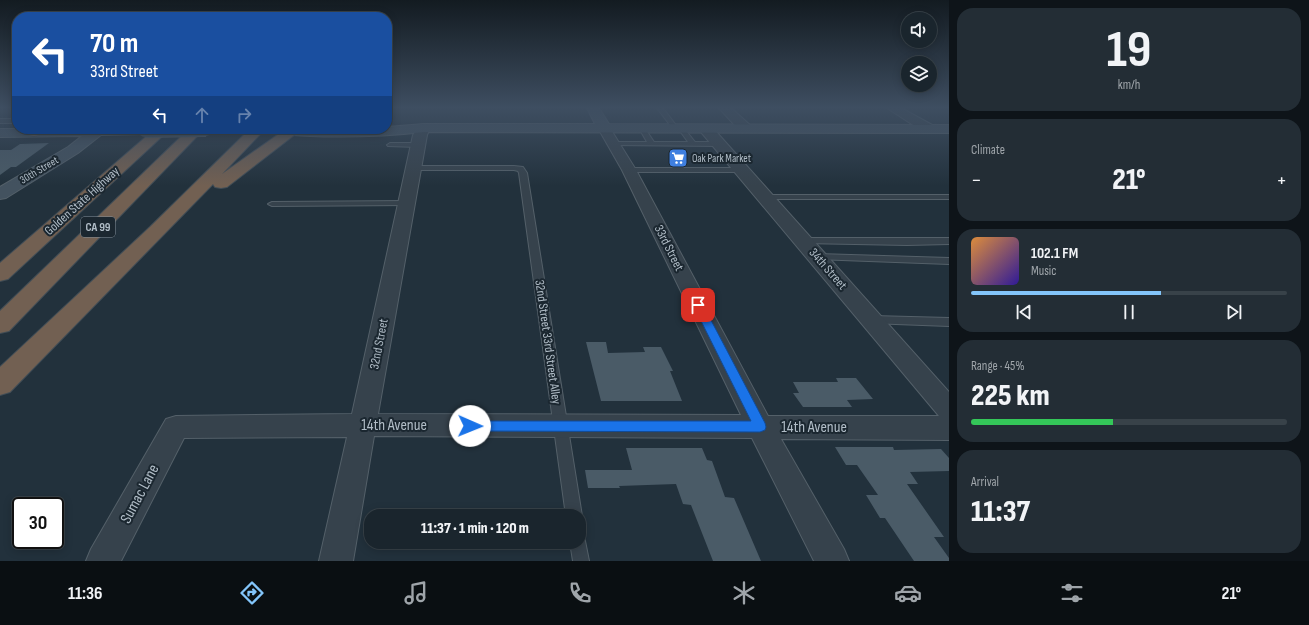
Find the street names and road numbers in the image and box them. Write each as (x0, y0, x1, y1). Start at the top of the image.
street label: 30th Street (17, 153, 61, 187)
street label: Golden State Highway (41, 163, 123, 239)
road number: CA 99 (81, 217, 115, 237)
street label: 33rd Street (651, 222, 687, 274)
street label: 34th Street (806, 245, 850, 293)
street label: 32nd Street 33rd Street Alley (531, 279, 565, 405)
street label: 32nd Street (366, 317, 392, 371)
street label: 14th Avenue (361, 416, 427, 435)
street label: 14th Avenue (781, 418, 847, 437)
street label: Sumac Lane (117, 461, 163, 527)

